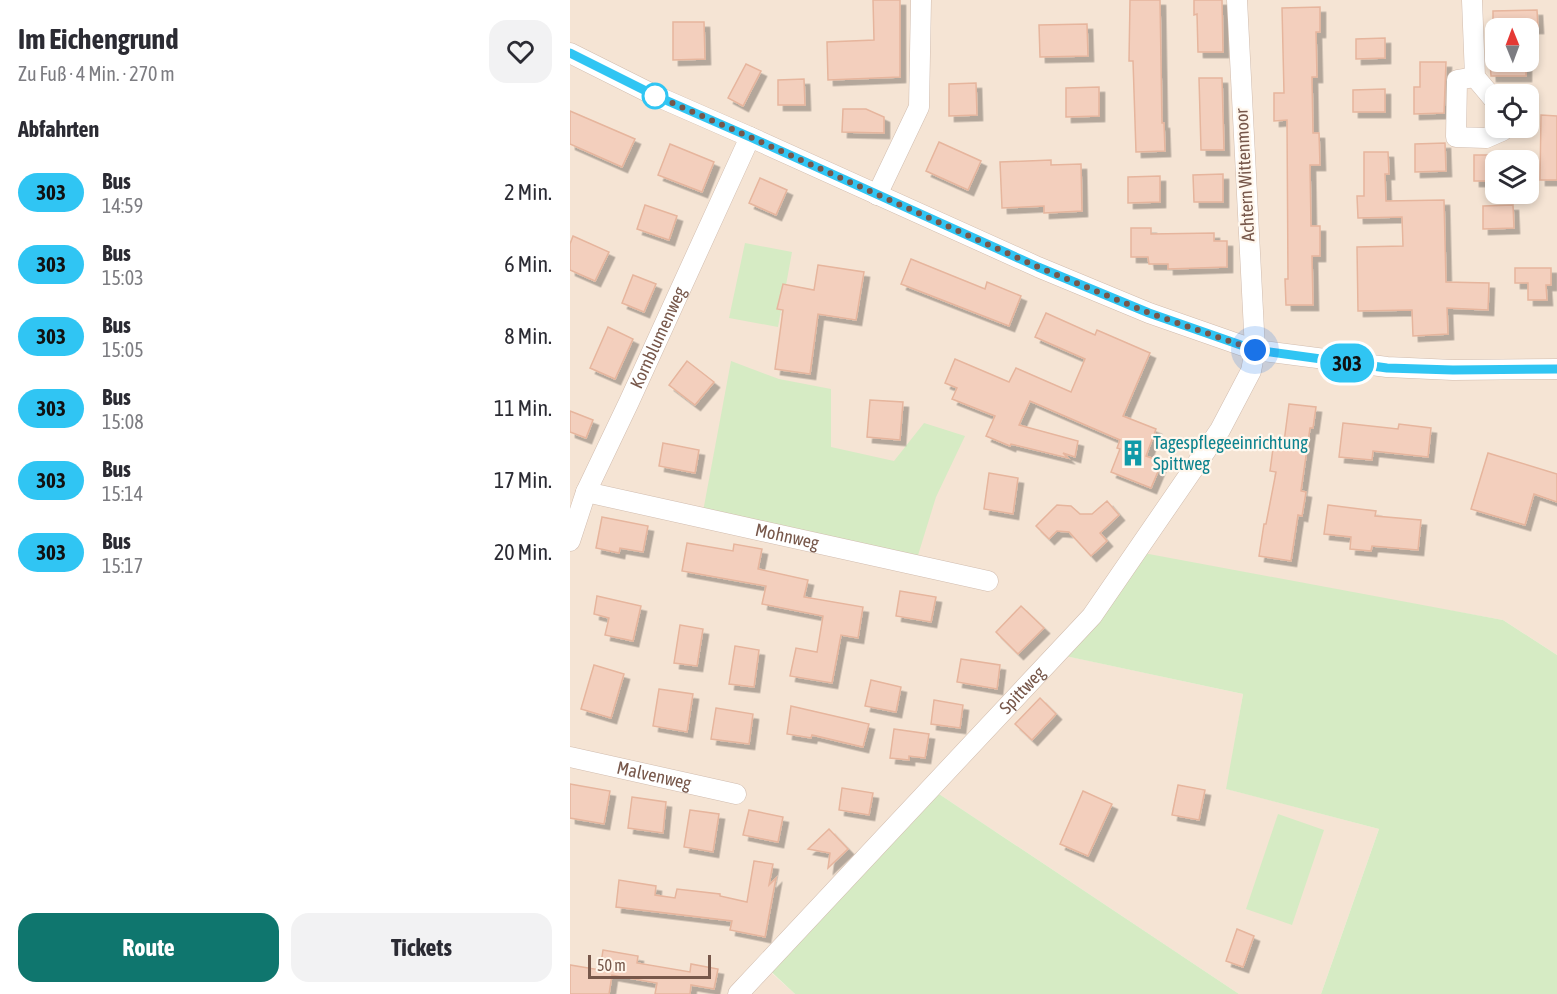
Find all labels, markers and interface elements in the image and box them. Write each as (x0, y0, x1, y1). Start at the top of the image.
north arrow (1485, 18, 1539, 72)
map controls (1485, 18, 1539, 204)
button: heart (489, 20, 552, 83)
text: Im Eichengrund (18, 23, 178, 55)
text: Zu Fuß · 4 Min. · 270 m (18, 62, 175, 85)
unlabelled marker (642, 83, 668, 109)
button: locate (1485, 84, 1539, 138)
street label: Achtern Wittenmoor (1230, 107, 1258, 242)
text: Abfahrten (18, 116, 99, 142)
button: layers (1485, 150, 1539, 204)
text: Bus (102, 168, 131, 194)
text: 2 Min. (504, 179, 552, 205)
text: 303 (36, 180, 66, 204)
text: 14:59 (102, 194, 143, 217)
text: Bus (102, 240, 131, 266)
text: 6 Min. (504, 251, 552, 277)
text: 303 (36, 252, 66, 276)
text: 15:03 (102, 266, 144, 289)
street label: Kornblumenweg (626, 283, 690, 392)
text: Bus (102, 312, 131, 338)
text: 8 Min. (504, 323, 552, 349)
text: 303 (36, 324, 66, 348)
your location (1240, 335, 1270, 365)
text: 15:05 (102, 338, 144, 361)
line badge: 303 (1312, 344, 1382, 382)
text: 303 (1332, 351, 1362, 375)
text: Bus (102, 384, 131, 410)
text: 11 Min. (494, 395, 552, 421)
text: 303 (36, 396, 66, 420)
text: 15:08 (102, 410, 144, 433)
place label: Tagespflegeeinrichtung Spittweg (1153, 432, 1308, 474)
building icon: Tagespflegeeinrichtung Spittweg (1118, 438, 1148, 468)
text: Bus (102, 456, 131, 482)
text: 17 Min. (494, 467, 552, 493)
text: 303 (36, 468, 66, 492)
text: 15:14 (102, 482, 143, 505)
street label: Mohnweg (753, 519, 821, 553)
text: Bus (102, 528, 131, 554)
text: 20 Min. (494, 539, 552, 565)
text: 303 (36, 540, 66, 564)
text: 15:17 (102, 554, 143, 577)
street label: Spittweg (995, 662, 1049, 718)
street label: Malvenweg (615, 757, 694, 794)
button: Route (18, 913, 279, 982)
button: Tickets (291, 913, 552, 982)
scale bar (588, 952, 711, 980)
text: 50 m (597, 956, 626, 974)

